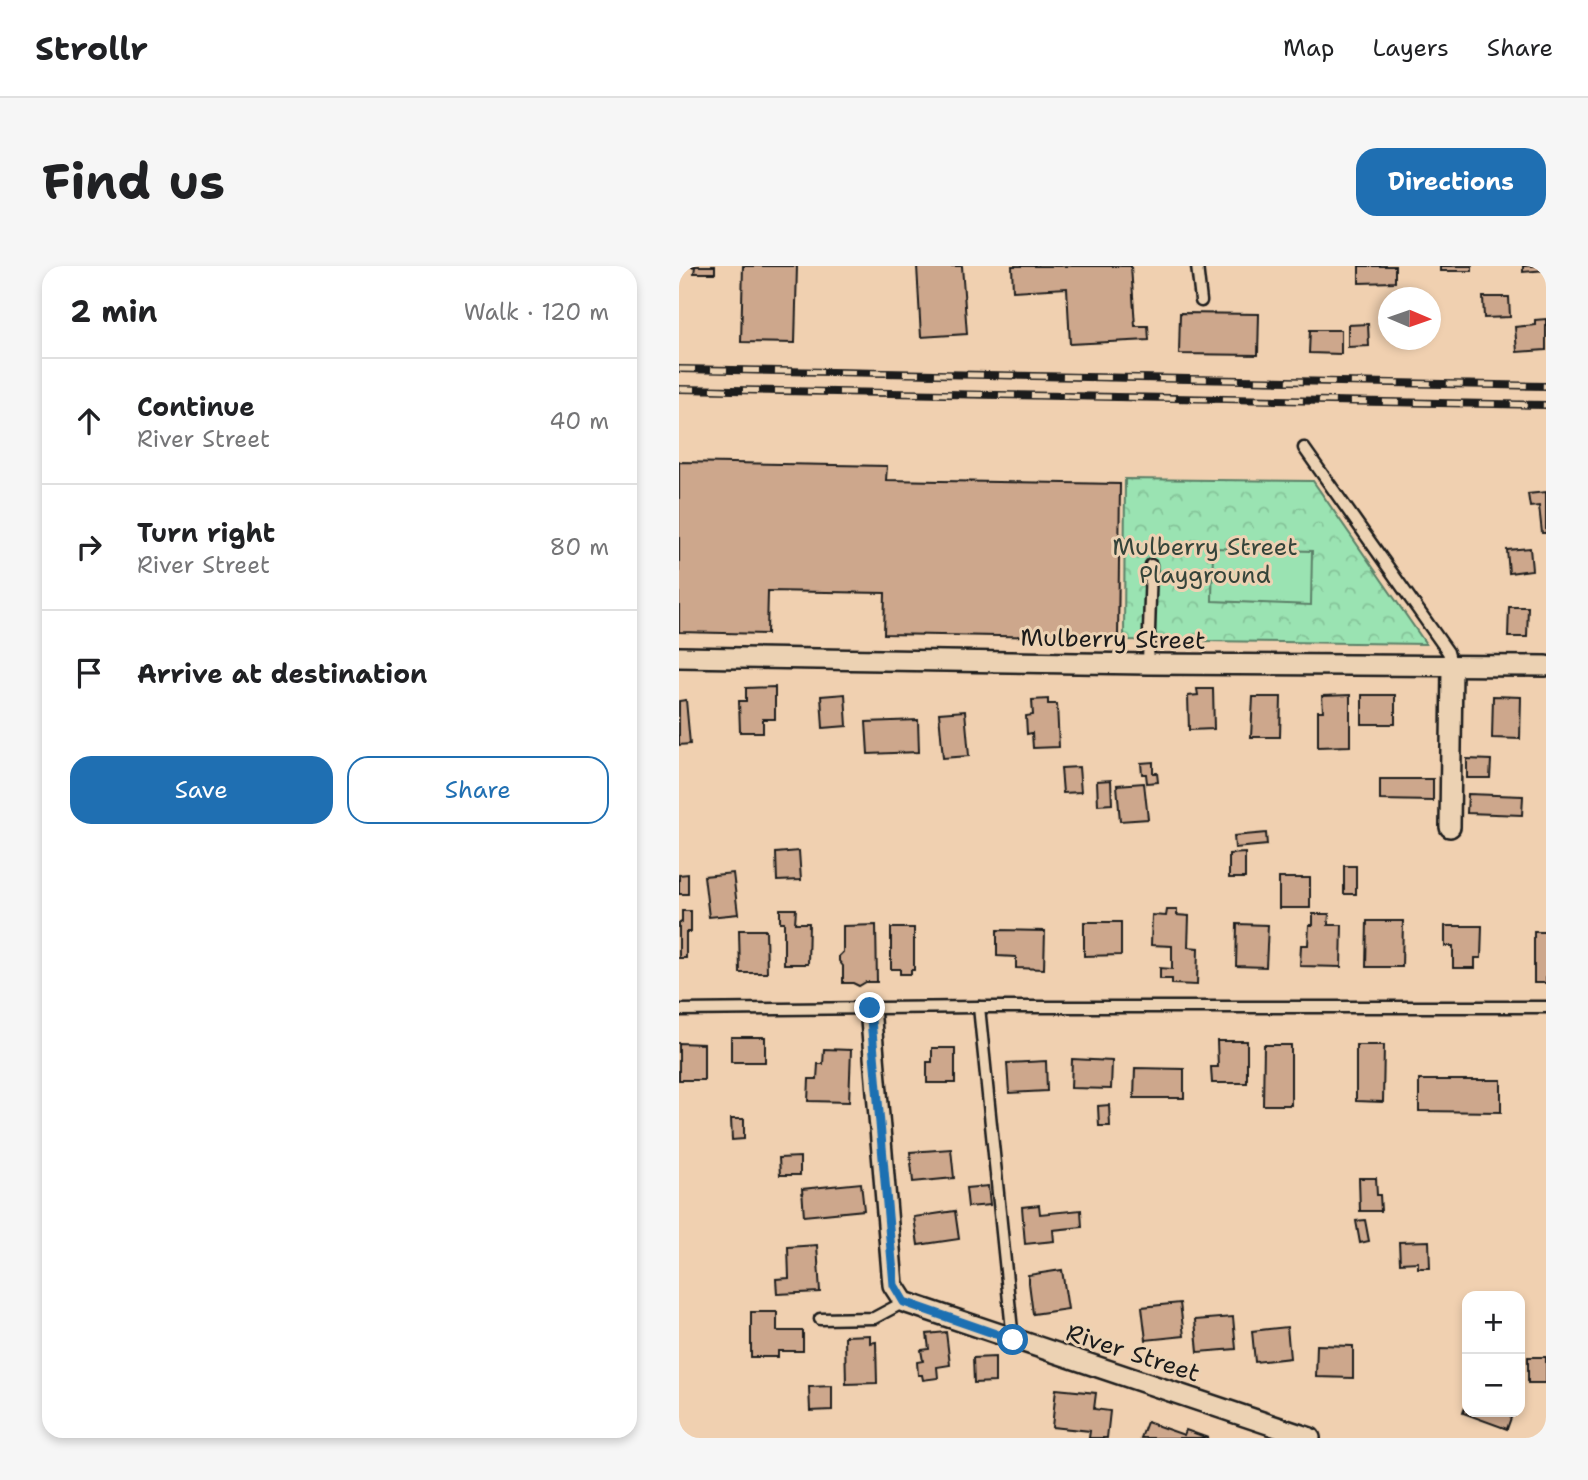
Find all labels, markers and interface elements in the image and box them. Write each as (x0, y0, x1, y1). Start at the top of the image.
text: Strollr (35, 26, 148, 71)
text: Map (1283, 32, 1334, 64)
text: Layers (1372, 32, 1449, 64)
text: Share (1487, 32, 1553, 64)
button: Directions (1356, 148, 1546, 216)
text: Find us (42, 149, 225, 215)
north arrow (1378, 287, 1441, 350)
text: 2 min (70, 291, 157, 332)
text: Walk · 120 m (464, 297, 609, 327)
text: Continue (137, 389, 255, 424)
icon: ahead (70, 402, 108, 440)
text: 40 m (549, 406, 609, 436)
text: River Street (137, 424, 270, 454)
text: Turn right (137, 515, 275, 550)
icon: right (70, 528, 108, 566)
park label: Mulberry Street Playground (1112, 531, 1298, 591)
text: 80 m (550, 532, 609, 562)
text: River Street (137, 550, 270, 580)
street label: Mulberry Street (1020, 621, 1206, 657)
icon: arrive (70, 654, 108, 692)
text: Arrive at destination (137, 656, 427, 691)
button: Save (70, 756, 333, 824)
button: Share (347, 756, 609, 824)
route end (854, 992, 885, 1023)
map controls (1462, 1291, 1525, 1417)
button: + (1462, 1291, 1525, 1354)
street label: River Street (1062, 1316, 1204, 1390)
route start (997, 1324, 1028, 1355)
button: − (1462, 1354, 1525, 1417)

